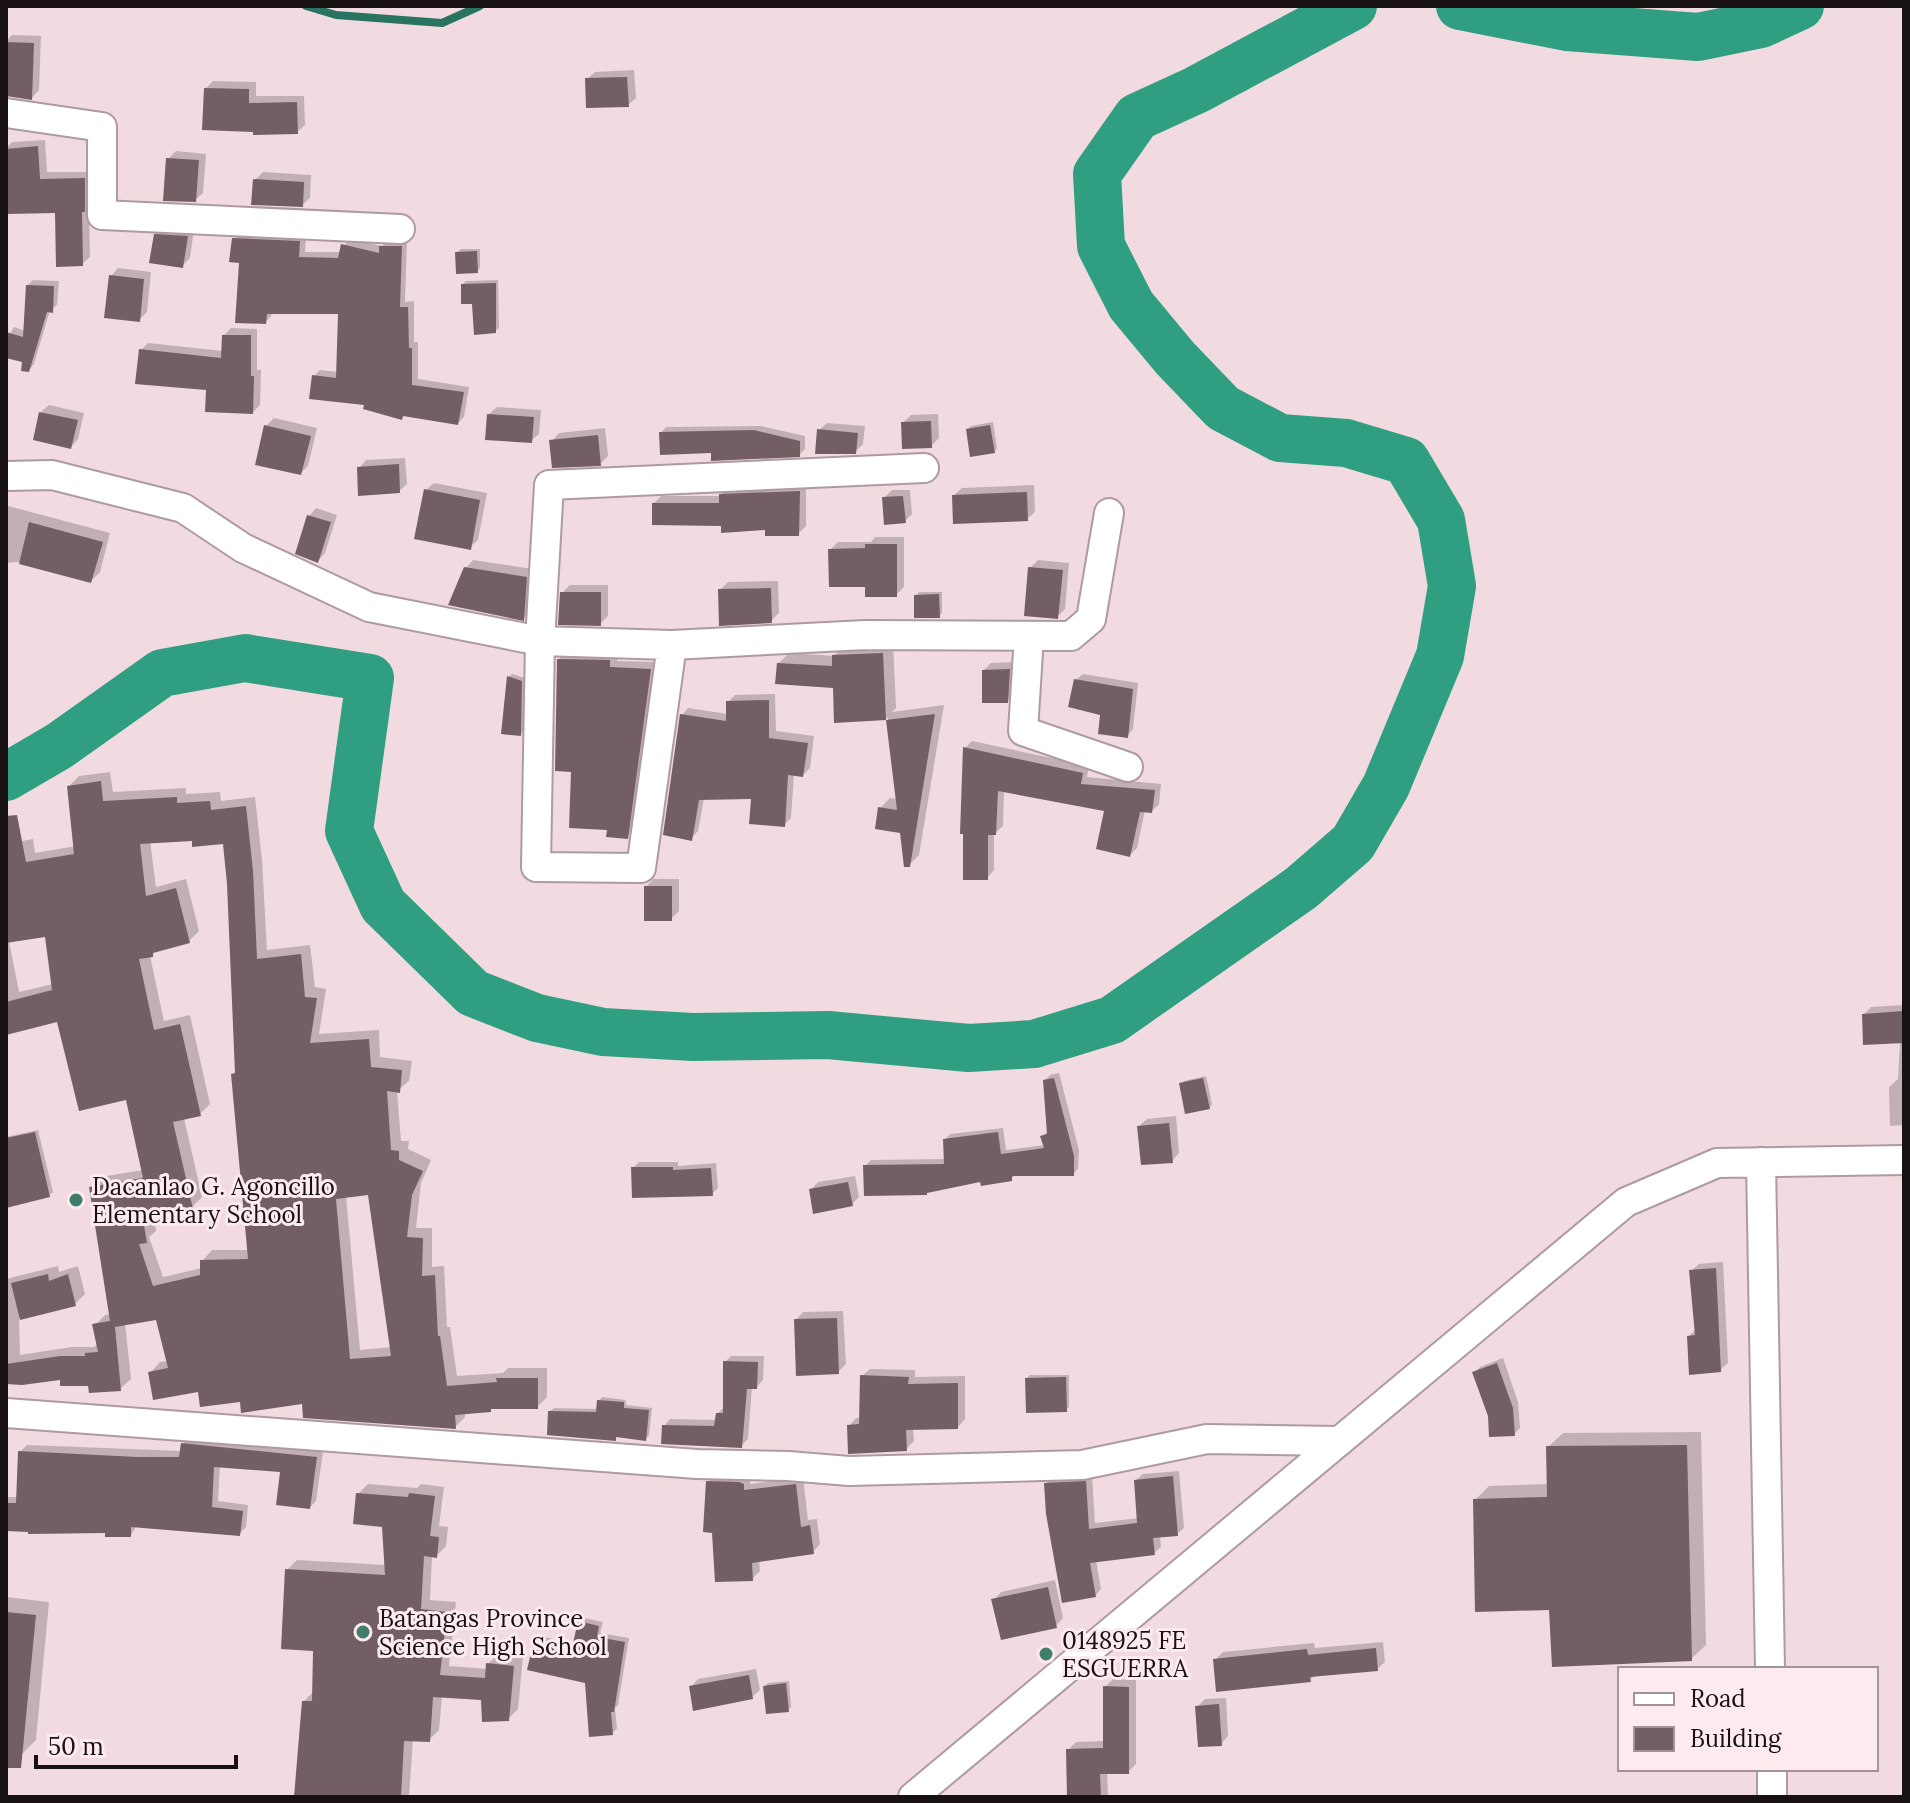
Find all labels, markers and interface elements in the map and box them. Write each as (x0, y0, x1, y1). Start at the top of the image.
place label: Dacanlao G. Agoncillo Elementary School (92, 1171, 335, 1230)
marker: Dacanlao G. Agoncillo Elementary School (67, 1191, 85, 1209)
place label: Batangas Province Science High School (379, 1603, 607, 1662)
marker: Batangas Province Science High School (354, 1623, 372, 1641)
place label: 0148925 FE ESGUERRA (1062, 1625, 1189, 1684)
marker: 0148925 FE ESGUERRA (1037, 1645, 1055, 1663)
legend (1618, 1667, 1878, 1771)
text: Road (1690, 1683, 1746, 1714)
scale bar (36, 1719, 236, 1769)
text: Building (1690, 1723, 1782, 1754)
text: 50 m (48, 1731, 104, 1762)

